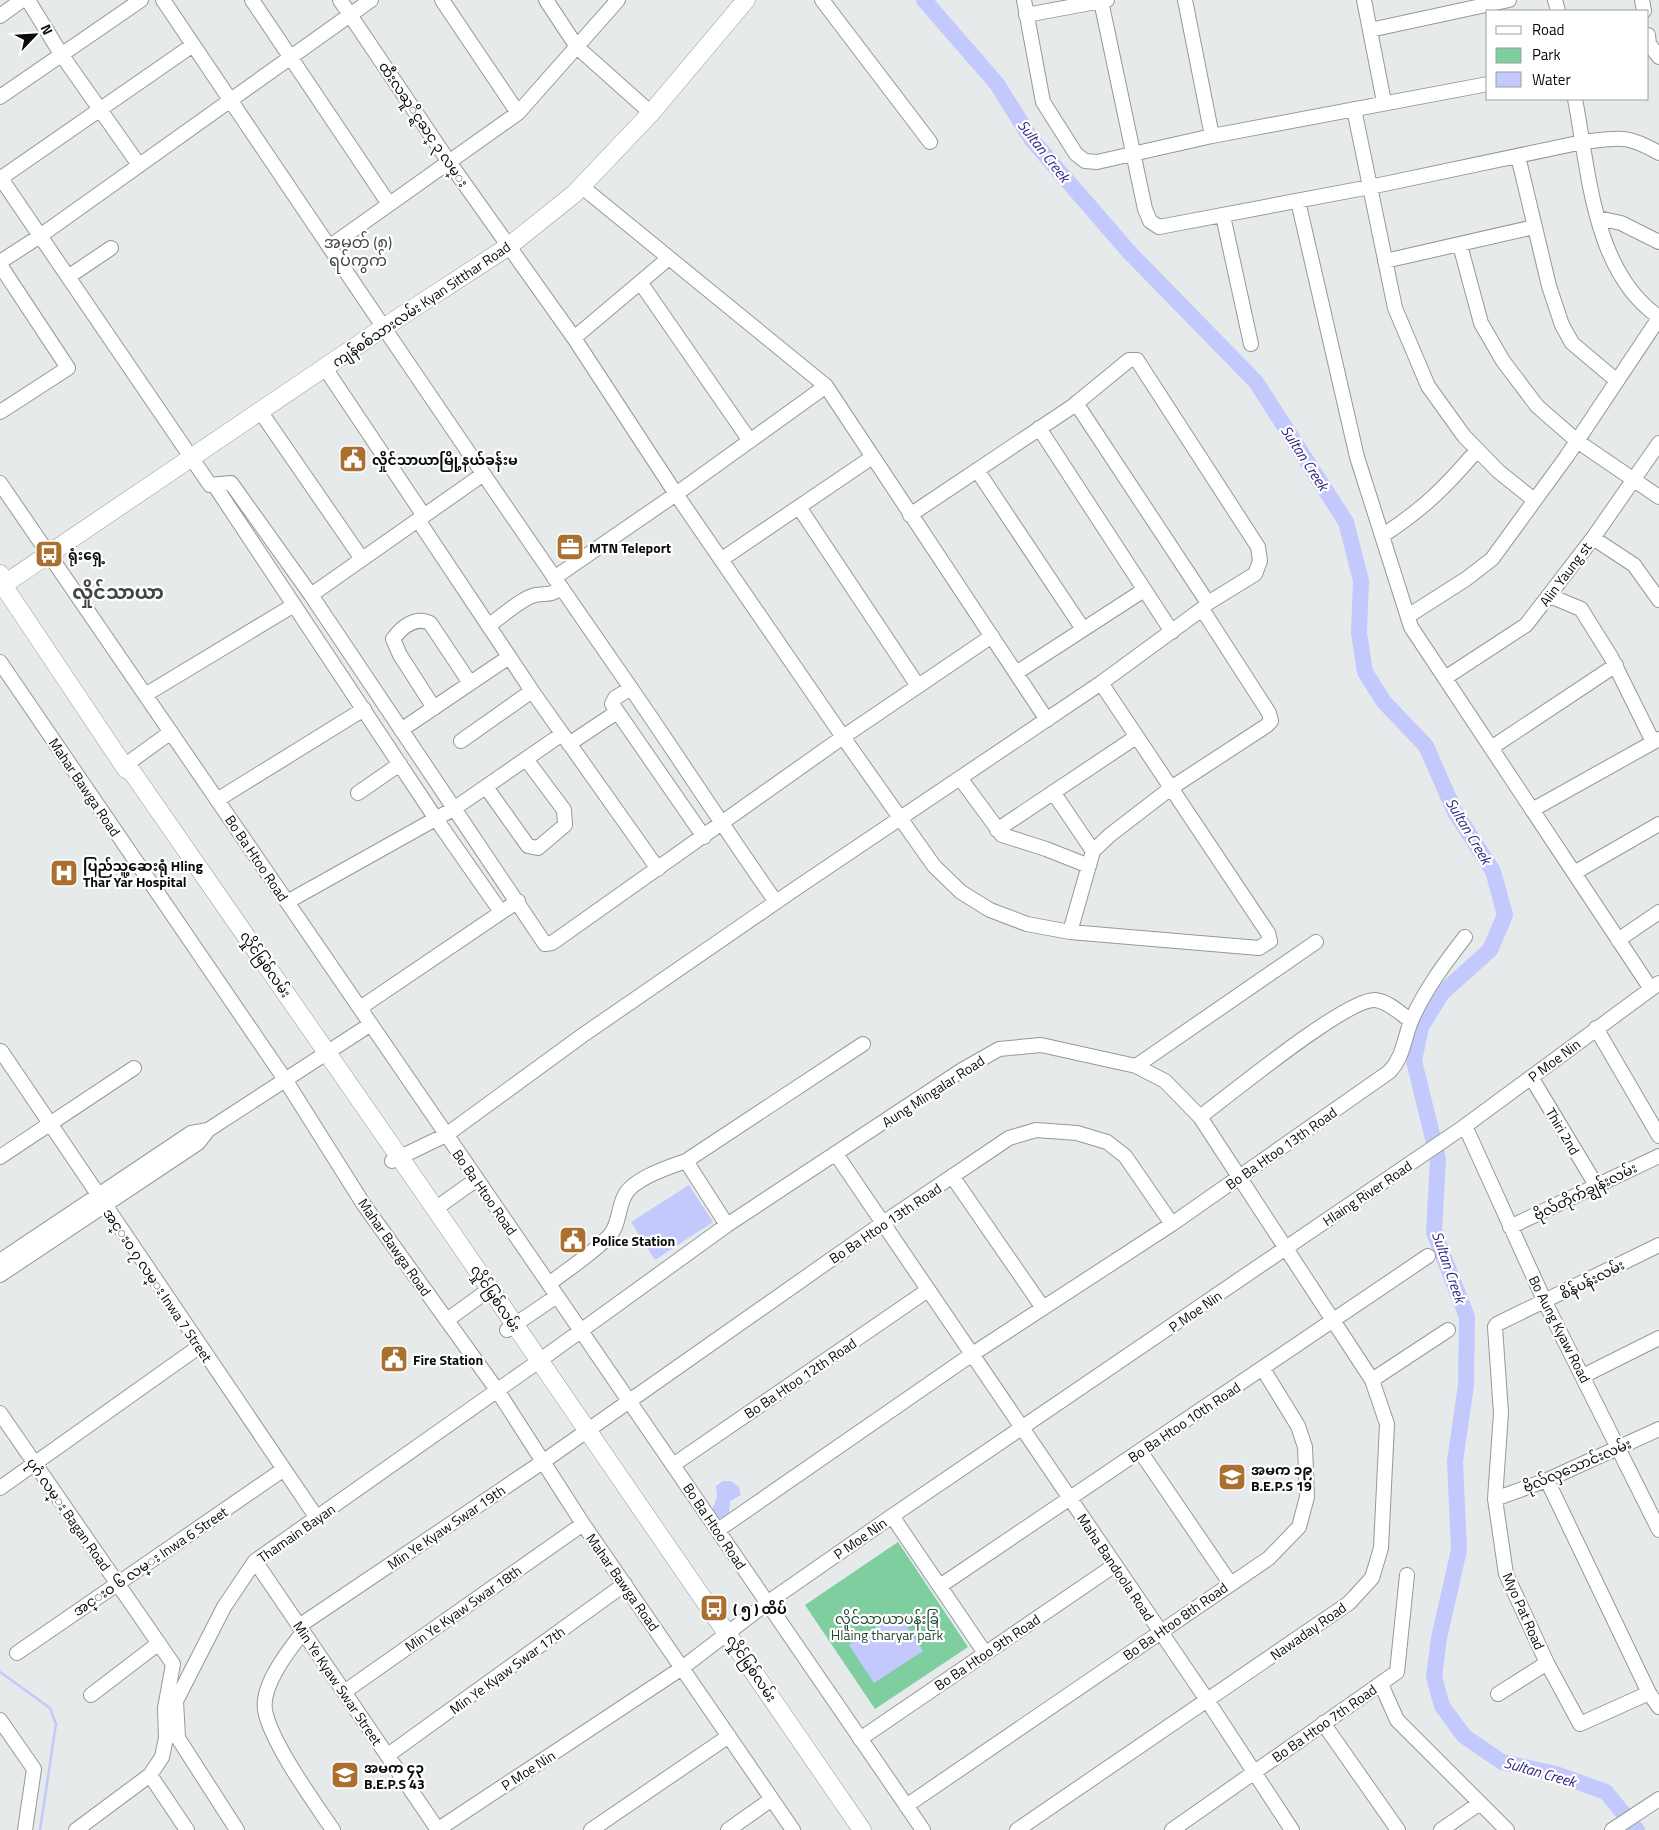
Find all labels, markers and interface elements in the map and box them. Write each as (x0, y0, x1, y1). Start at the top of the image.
north arrow (10, 10, 60, 60)
legend (1486, 10, 1649, 100)
text: Road (1532, 18, 1564, 41)
text: N (36, 20, 59, 38)
text: Park (1532, 43, 1561, 66)
street label: ထီးလႀူိင္ရႀင္ ၃ လမ္း (372, 57, 474, 192)
text: Water (1532, 68, 1571, 91)
water label: Sultan Creek (1012, 115, 1077, 189)
district label: အမှတ် (၈) ရပ်ကွက် (324, 230, 392, 274)
street label: ကျန်စစ်သားလမ်း Kyan Sitthar Road (327, 236, 516, 373)
water label: Sultan Creek (1275, 421, 1336, 497)
public building icon: လှိုင်သာယာမြို့နယ်ခန်းမ (338, 444, 368, 474)
place label: လှိုင်သာယာမြို့နယ်ခန်းမ (372, 449, 518, 472)
office icon: MTN Teleport (555, 532, 585, 562)
place label: MTN Teleport (589, 537, 671, 558)
street label: Alin Yaung st (1534, 537, 1596, 610)
bus stop icon: ရုံးရှေ့ (34, 539, 64, 569)
place label: ရုံးရှေ့ (68, 544, 106, 567)
district label: လှိုင်သာယာ (72, 577, 164, 608)
street label: Mahar Bawga Road (44, 733, 126, 841)
water label: Sultan Creek (1440, 793, 1499, 871)
street label: Bo Ba Htoo Road (220, 811, 294, 905)
place label: ပြည်သူ့ဆေးရုံ Hling Thar Yar Hospital (83, 855, 203, 892)
hospital icon: ပြည်သူ့ဆေးရုံ Hling Thar Yar Hospital (49, 858, 79, 888)
street label: လှိုင်မြစ်လမ်း (234, 926, 297, 1003)
street label: P Moe Nin (1523, 1033, 1585, 1087)
street label: Aung Mingalar Road (878, 1050, 988, 1132)
street label: Bo Ba Htoo 13th Road (1221, 1102, 1341, 1194)
street label: Thiri 2nd (1541, 1103, 1585, 1159)
street label: Bo Ba Htoo Road (448, 1145, 522, 1239)
street label: Hlaing River Road (1318, 1155, 1416, 1231)
street label: ဗိုလ်တိုက်ချွန်းလမ်း (1530, 1157, 1642, 1228)
street label: Bo Ba Htoo 13th Road (825, 1178, 945, 1268)
street label: Mahar Bawga Road (353, 1194, 437, 1300)
street label: အင္းဝ ၇ လမ္း Inwa 7 Street (97, 1204, 218, 1367)
public building icon: Police Station (558, 1225, 588, 1255)
water label: Sultan Creek (1426, 1228, 1473, 1308)
place label: Police Station (592, 1230, 675, 1251)
street label: စိန်ပန်းလမ်း (1556, 1254, 1629, 1306)
street label: လှိုင်မြစ်လမ်း (464, 1260, 526, 1337)
street label: Bo Aung Kyaw Road (1524, 1272, 1596, 1386)
street label: P Moe Nin (1164, 1285, 1226, 1337)
street label: Bo Ba Htoo 12th Road (740, 1333, 860, 1423)
public building icon: Fire Station (379, 1344, 409, 1374)
place label: Fire Station (413, 1349, 483, 1370)
street label: Bo Ba Htoo 10th Road (1124, 1377, 1244, 1467)
street label: ဗိုလ်လှသောင်းလမ်း (1520, 1433, 1635, 1499)
street label: ပုဂံ လမ္း Bagan Road (20, 1453, 116, 1576)
place label: အမက ၁၉ B.E.P.S 19 (1251, 1459, 1313, 1496)
school or university icon: အမက ၁၉ B.E.P.S 19 (1217, 1462, 1247, 1492)
street label: Bo Ba Htoo Road (678, 1479, 752, 1573)
street label: Min Ye Kyaw Swar 19th (383, 1480, 509, 1574)
street label: Thamain Bayan (253, 1498, 339, 1568)
street label: အင္းဝ ၆ လမ္း Inwa 6 Street (68, 1501, 233, 1622)
street label: Maha Bandoola Road (1072, 1509, 1160, 1625)
street label: P Moe Nin (829, 1512, 891, 1564)
street label: Mahar Bawga Road (581, 1529, 665, 1635)
street label: Min Ye Kyaw Swar 18th (400, 1560, 526, 1656)
street label: Myo Pat Road (1498, 1569, 1550, 1653)
street label: Bo Ba Htoo 8th Road (1118, 1577, 1232, 1665)
bus stop icon: ( ၅ ) ထိပ် (699, 1593, 729, 1623)
street label: Nawaday Road (1266, 1597, 1350, 1665)
place label: ( ၅ ) ထိပ် (733, 1598, 787, 1621)
park label: လှိုင်သာယာပန်းခြံ Hlaing tharyar park (831, 1608, 943, 1645)
street label: Bo Ba Htoo 9th Road (930, 1609, 1044, 1695)
street label: Min Ye Kyaw Swar Street (288, 1617, 388, 1750)
street label: Min Ye Kyaw Swar 17th (445, 1621, 569, 1719)
street label: လှိုင်မြစ်လမ်း (720, 1630, 782, 1707)
street label: Bo Ba Htoo 7th Road (1267, 1679, 1381, 1767)
street label: P Moe Nin (497, 1745, 559, 1795)
water label: Sultan Creek (1501, 1751, 1581, 1794)
place label: အမက ၄၃ B.E.P.S 43 (364, 1757, 425, 1794)
school or university icon: အမက ၄၃ B.E.P.S 43 (330, 1760, 360, 1790)

